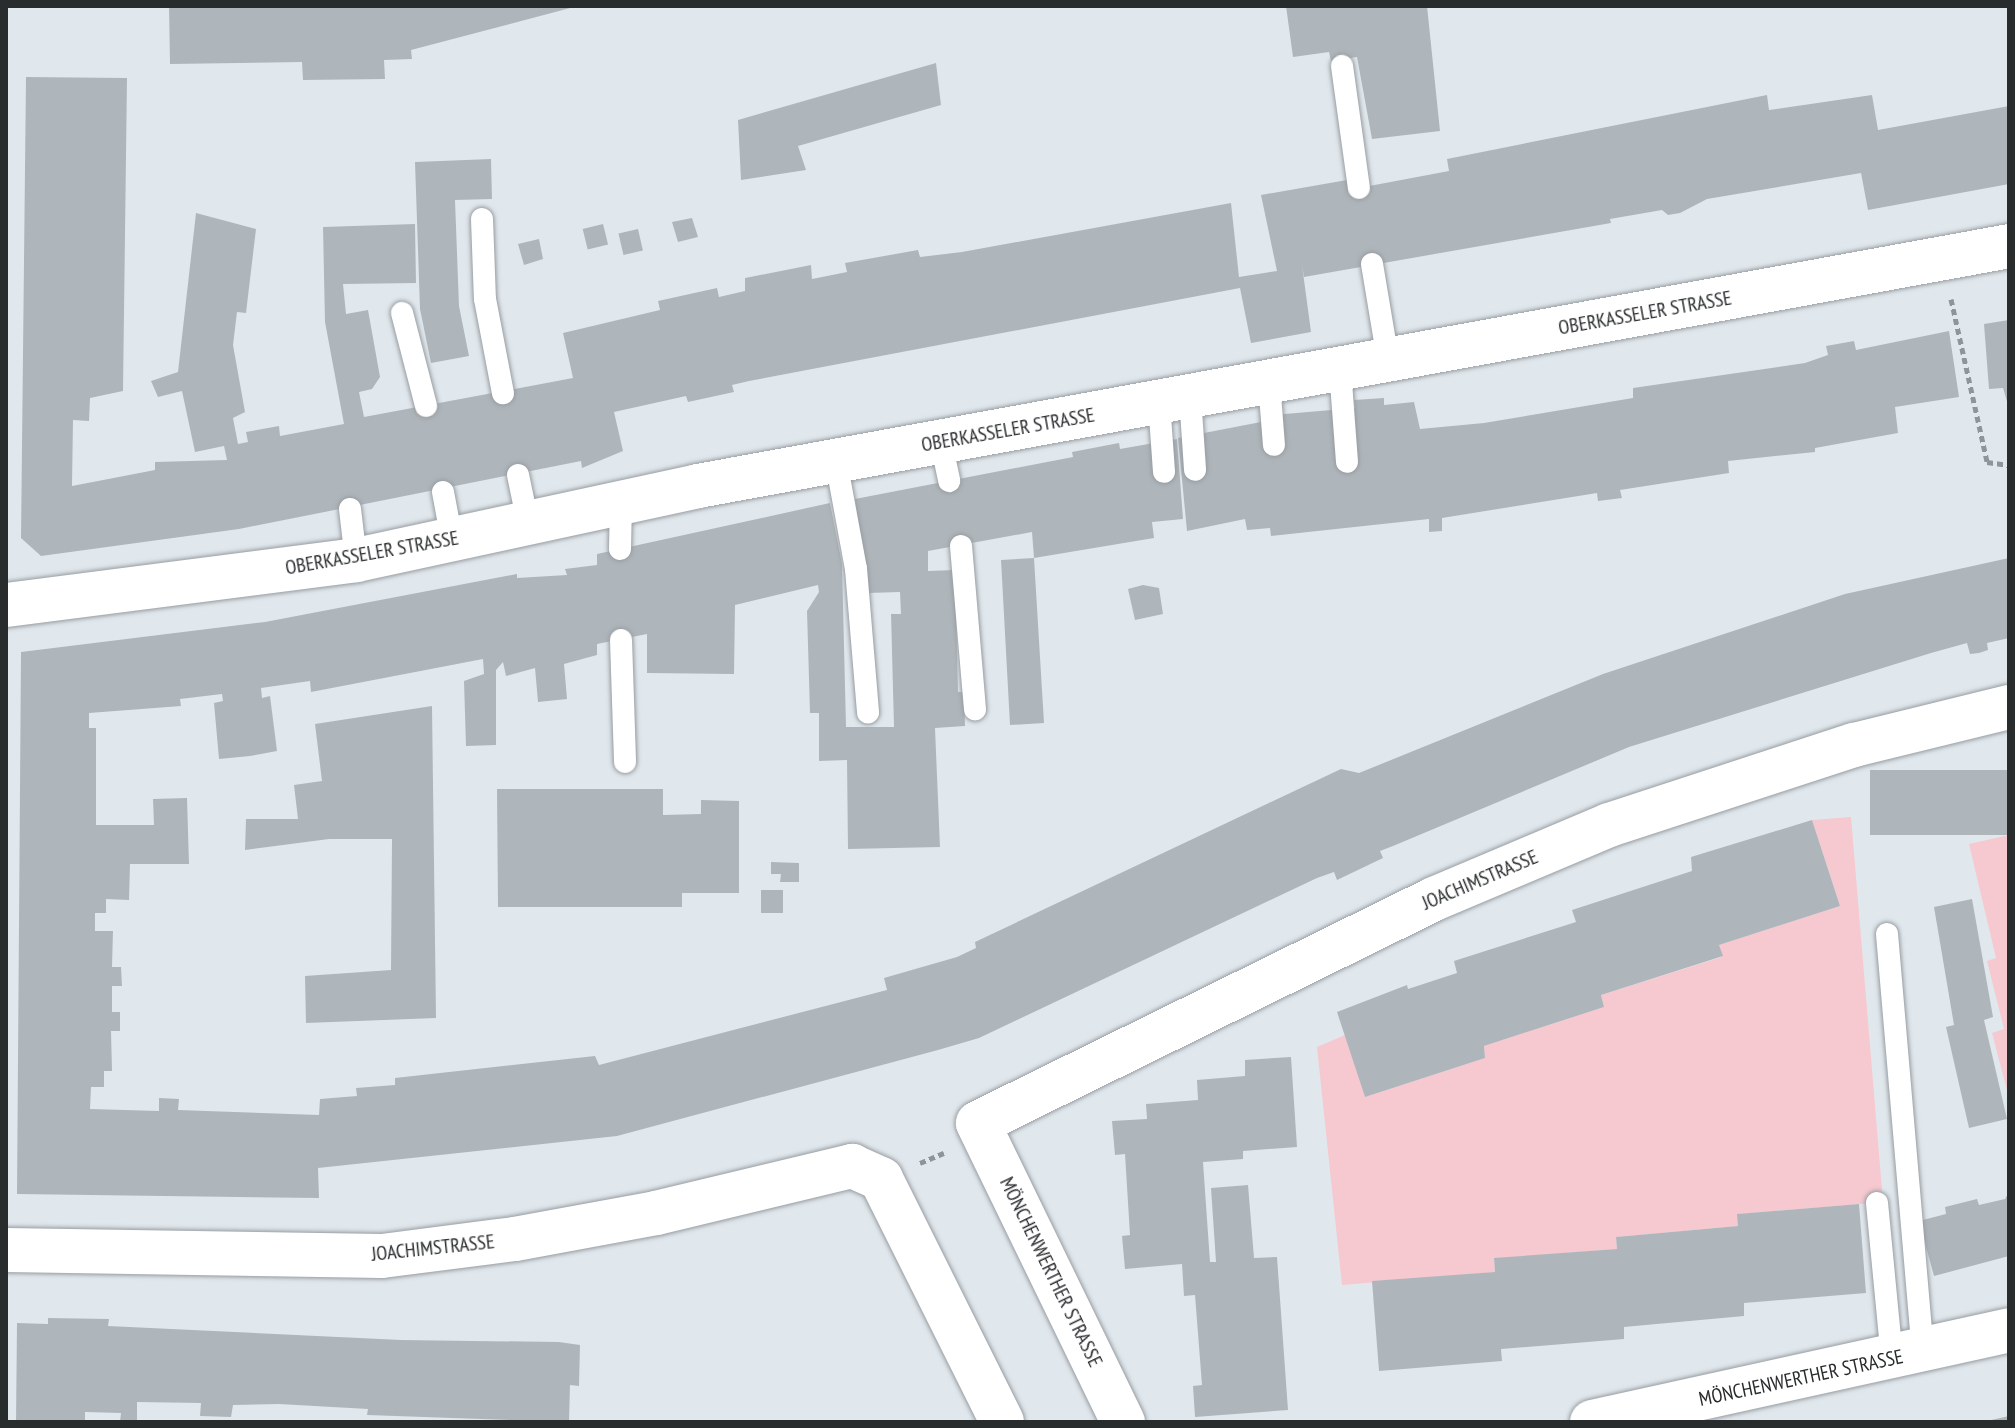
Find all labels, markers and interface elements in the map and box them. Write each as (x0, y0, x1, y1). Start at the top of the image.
street label: OBERKASSELER STRASSE (1556, 286, 1734, 340)
street label: OBERKASSELER STRASSE (919, 403, 1097, 457)
street label: OBERKASSELER STRASSE (283, 526, 461, 580)
street label: JOACHIMSTRASSE (1418, 845, 1542, 915)
street label: MÖNCHENWERTHER STRASSE (995, 1173, 1107, 1371)
street label: JOACHIMSTRASSE (370, 1230, 496, 1266)
street label: MÖNCHENWERTHER STRASSE (1697, 1345, 1905, 1411)

